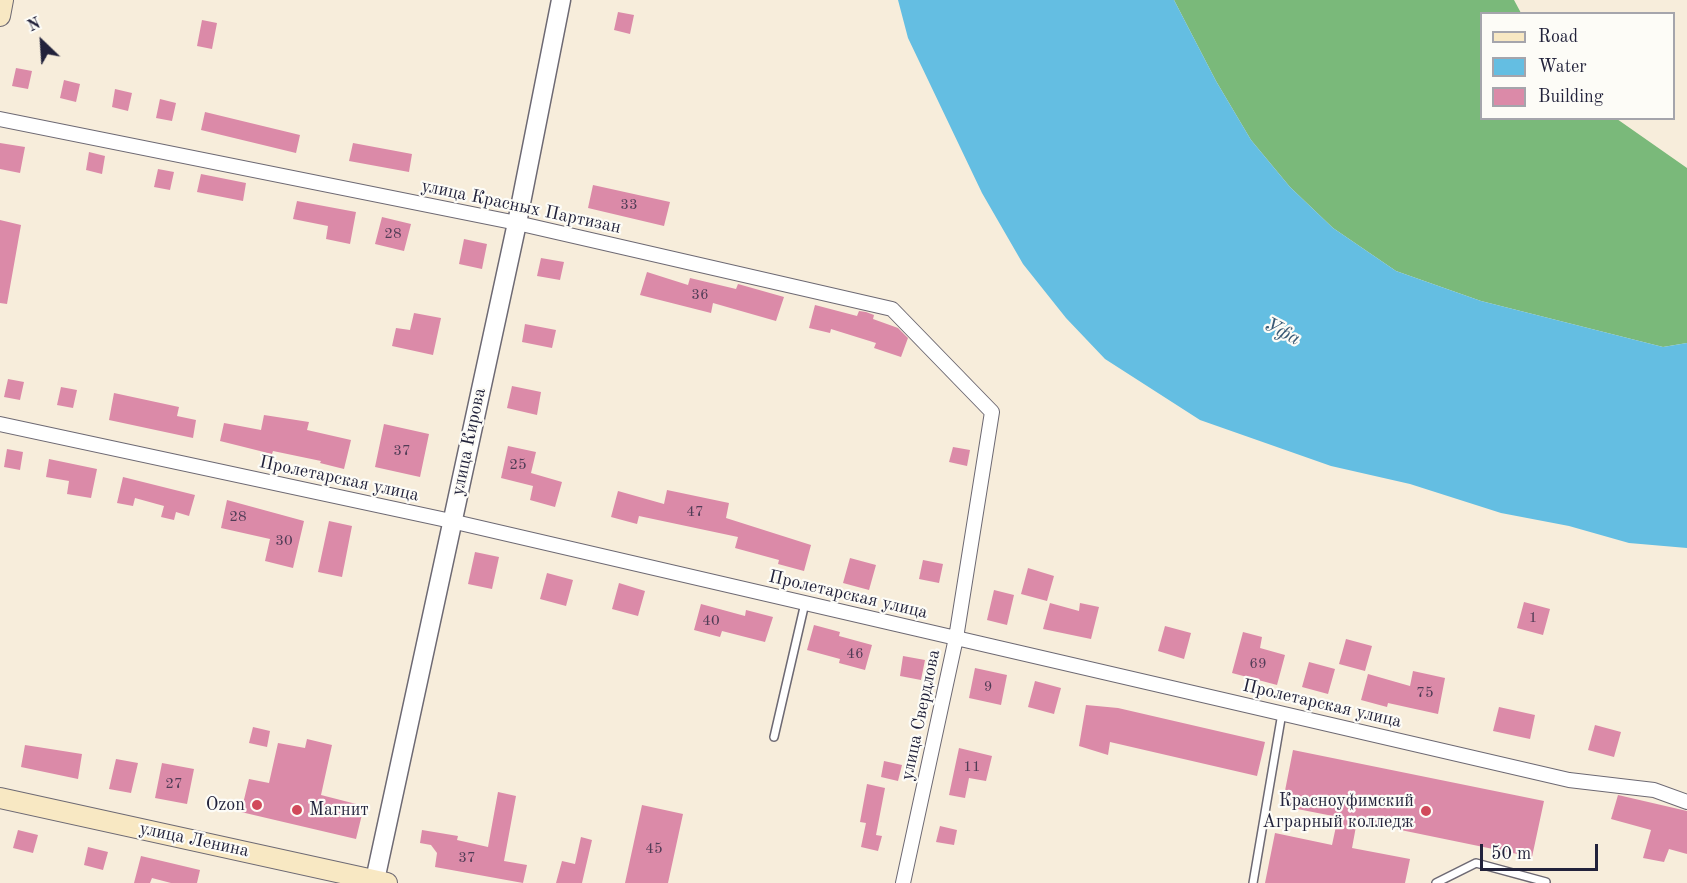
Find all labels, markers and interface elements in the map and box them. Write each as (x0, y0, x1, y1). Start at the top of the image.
north arrow (12, 12, 72, 72)
legend (1480, 12, 1675, 120)
text: N (25, 16, 43, 36)
text: Road (1538, 28, 1578, 46)
text: Water (1538, 58, 1587, 76)
text: Building (1538, 88, 1603, 106)
street label: улица Красных Партизан (419, 175, 623, 239)
house number: 33 (620, 196, 638, 214)
house number: 28 (384, 225, 402, 243)
house number: 36 (691, 286, 709, 304)
water label: Уфа (1260, 313, 1304, 351)
street label: улица Кирова (447, 386, 491, 498)
house number: 37 (393, 442, 411, 460)
street label: Пролетарская улица (257, 452, 421, 506)
house number: 25 (509, 456, 527, 474)
house number: 47 (686, 503, 704, 521)
house number: 28 (229, 508, 247, 526)
house number: 30 (275, 532, 293, 550)
street label: Пролетарская улица (766, 566, 930, 624)
house number: 1 (1529, 609, 1537, 627)
house number: 40 (702, 612, 720, 630)
house number: 46 (846, 645, 864, 663)
street label: улица Свердлова (897, 648, 945, 782)
house number: 69 (1249, 655, 1267, 673)
street label: Пролетарская улица (1240, 675, 1404, 733)
house number: 9 (984, 678, 992, 696)
house number: 75 (1416, 684, 1434, 702)
house number: 11 (963, 758, 981, 776)
house number: 27 (165, 775, 183, 793)
place label: Красноуфимский Аграрный колледж (1262, 790, 1414, 832)
place label: Ozon (206, 794, 245, 816)
marker: Ozon (250, 798, 264, 812)
place label: Магнит (309, 799, 369, 821)
marker: Магнит (290, 803, 304, 817)
marker: Красноуфимский Аграрный колледж (1419, 804, 1433, 818)
street label: улица Ленина (137, 818, 251, 862)
scale bar (1483, 832, 1602, 870)
house number: 45 (645, 840, 663, 858)
text: 50 m (1491, 845, 1531, 863)
house number: 37 (458, 849, 476, 867)

